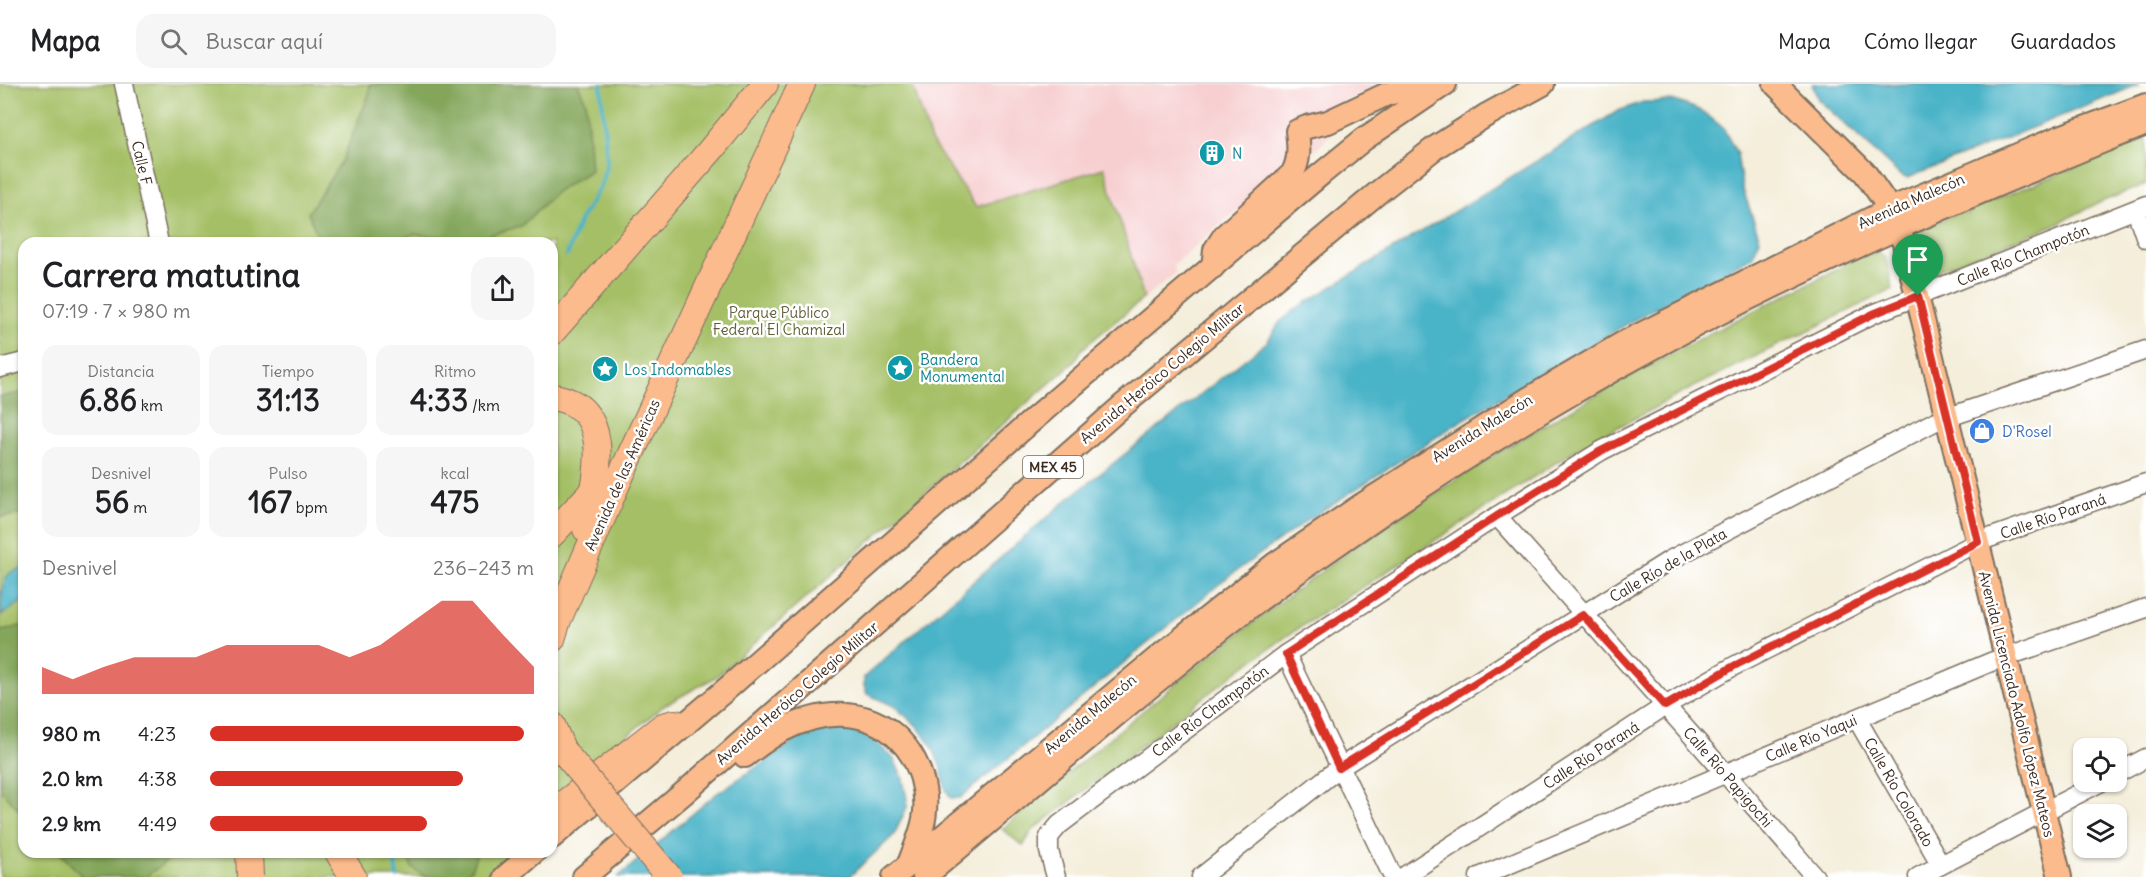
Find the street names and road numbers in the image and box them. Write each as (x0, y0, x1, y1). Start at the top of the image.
street label: Calle F (128, 139, 156, 188)
street label: Avenida Malecón (1855, 169, 1967, 233)
street label: Calle Río Champotón (1954, 220, 2092, 290)
street label: Avenida Heróico Colegio Militar (1076, 298, 1248, 448)
street label: Avenida Malecón (1428, 389, 1536, 466)
street label: Avenida de las Américas (580, 396, 664, 554)
road number: MEX 45 (1023, 456, 1083, 478)
street label: Calle Río Paraná (1998, 489, 2109, 543)
street label: Calle Río de la Plata (1606, 524, 1730, 606)
street label: Avenida Licenciado Adolfo López Mateos (1975, 569, 2059, 839)
street label: Avenida Heróico Colegio Militar (712, 617, 882, 769)
street label: Calle Río Champotón (1148, 661, 1272, 761)
street label: Avenida Malecón (1040, 670, 1140, 758)
street label: Calle Río Yaqui (1762, 710, 1860, 766)
street label: Calle Río Paraná (1539, 717, 1643, 793)
street label: Calle Río Papigochi (1679, 723, 1777, 831)
street label: Calle Río Colorado (1860, 734, 1938, 850)

